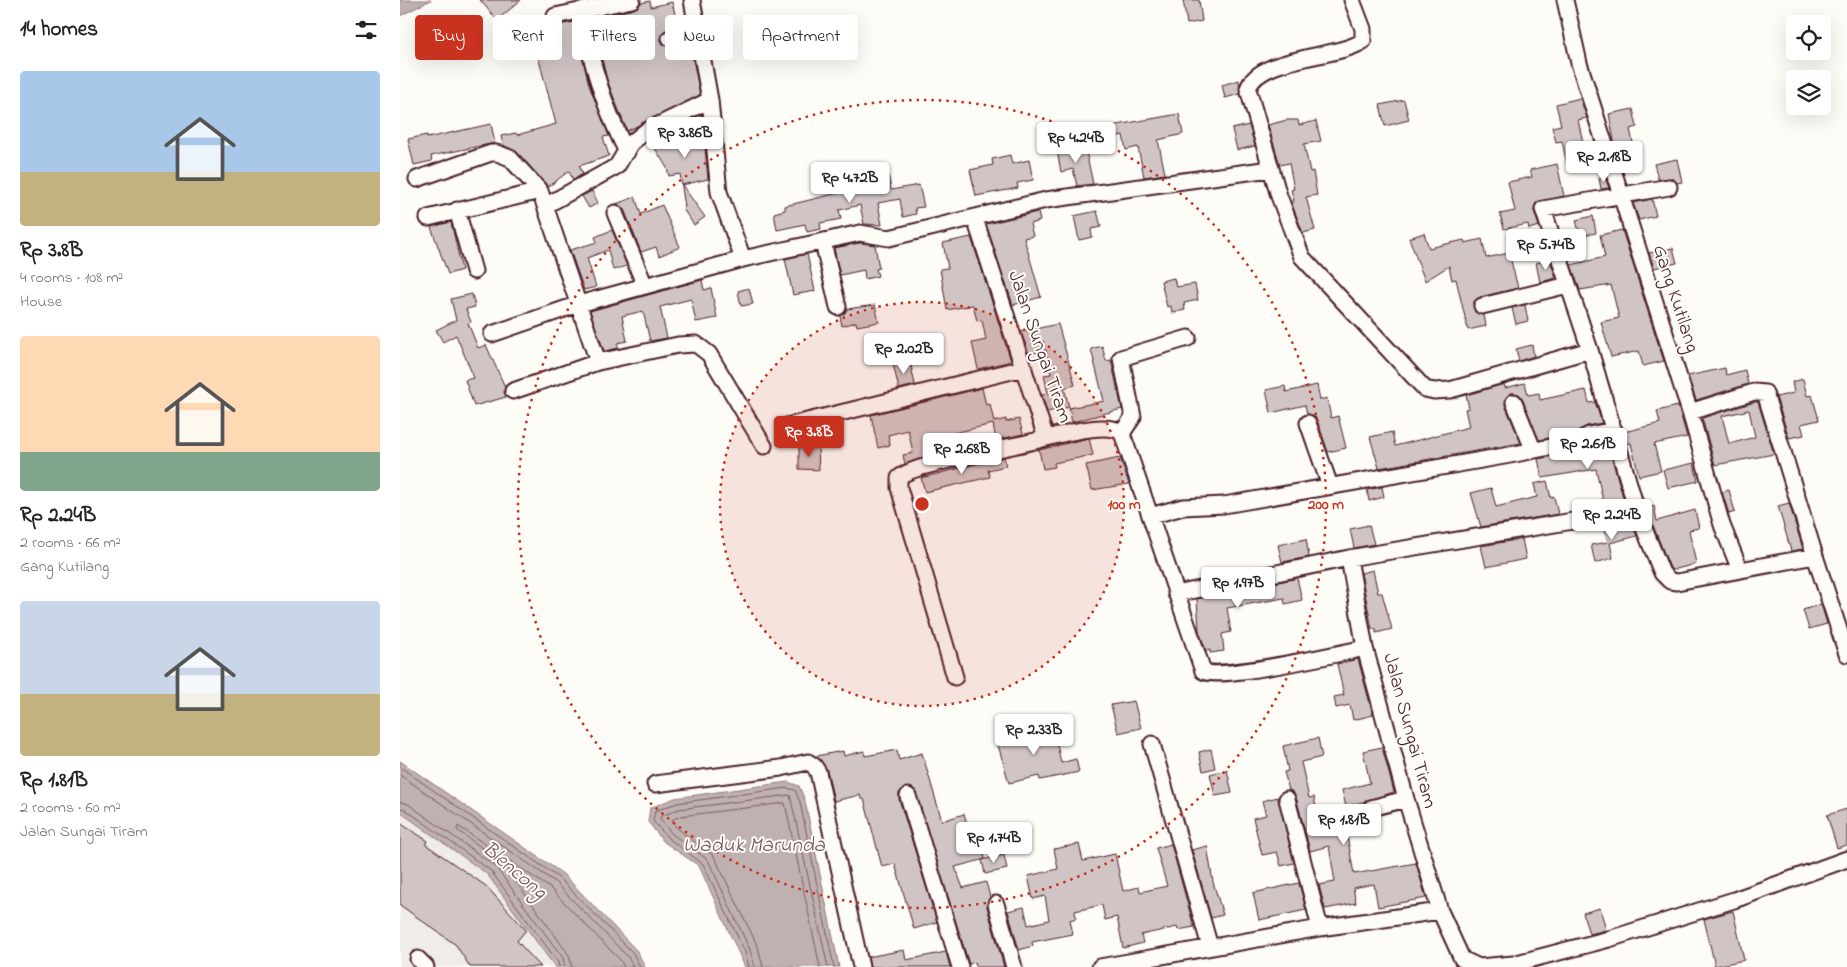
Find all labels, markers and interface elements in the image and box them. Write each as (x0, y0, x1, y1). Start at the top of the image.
text: 14 homes (20, 15, 98, 45)
chip: Buy (415, 15, 483, 60)
chip: Rent (493, 15, 562, 60)
chip: Filters (572, 15, 655, 60)
chip: New (665, 15, 733, 60)
chip: Apartment (743, 15, 858, 60)
map controls (1786, 15, 1831, 115)
button: locate (1786, 15, 1831, 60)
icon: filters (352, 16, 380, 44)
button: layers (1786, 70, 1831, 115)
icon: home (155, 104, 245, 194)
pin: Rp 3.86B (633, 116, 737, 159)
text: Rp 3.86B (657, 121, 713, 145)
pin: Rp 4.24B (1024, 121, 1128, 164)
text: Rp 4.24B (1048, 126, 1104, 150)
pin: Rp 2.18B (1552, 140, 1656, 183)
text: Rp 2.18B (1577, 145, 1631, 169)
pin: Rp 4.72B (798, 162, 902, 204)
text: Rp 4.72B (822, 166, 878, 190)
pin: Rp 5.74B (1494, 228, 1598, 271)
text: Rp 5.74B (1517, 233, 1575, 257)
text: Rp 3.8B (20, 236, 83, 266)
street label: Gang Kutilang (1643, 241, 1706, 357)
text: 4 rooms · 108 m² (20, 266, 123, 290)
street label: Jalan Sungai Tiram (998, 267, 1079, 428)
text: House (20, 290, 62, 314)
pin: Rp 2.02B (852, 332, 956, 375)
text: Rp 2.02B (875, 337, 933, 361)
icon: home (155, 369, 245, 459)
pin: Rp 3.8B (763, 416, 855, 458)
text: Rp 3.8B (785, 420, 833, 444)
pin: Rp 2.61B (1536, 428, 1640, 470)
pin: Rp 2.68B (910, 432, 1014, 475)
text: Rp 2.61B (1560, 432, 1616, 456)
text: Rp 2.68B (934, 437, 990, 461)
text: 100 m (1107, 494, 1141, 516)
text: 200 m (1307, 494, 1344, 516)
centre of rings (913, 495, 931, 513)
pin: Rp 2.24B (1560, 498, 1664, 541)
text: Rp 2.24B (20, 501, 96, 531)
text: Rp 2.24B (1583, 503, 1641, 527)
text: 2 rooms · 66 m² (20, 531, 121, 555)
text: Gang Kutilang (20, 555, 109, 579)
pin: Rp 1.97B (1186, 566, 1290, 609)
text: Rp 1.97B (1212, 571, 1264, 595)
icon: home (155, 634, 245, 724)
street label: Jalan Sungai Tiram (1373, 650, 1444, 812)
pin: Rp 2.33B (982, 714, 1086, 756)
text: Rp 2.33B (1006, 718, 1062, 742)
text: Rp 1.81B (20, 766, 88, 796)
text: 2 rooms · 60 m² (20, 796, 121, 820)
pin: Rp 1.81B (1292, 804, 1396, 846)
text: Rp 1.81B (1318, 808, 1370, 832)
text: Jalan Sungai Tiram (20, 820, 148, 844)
pin: Rp 1.74B (942, 822, 1046, 864)
text: Rp 1.74B (967, 826, 1021, 850)
water label: Waduk Marunda (683, 831, 826, 861)
water label: Blencong (475, 835, 553, 908)

